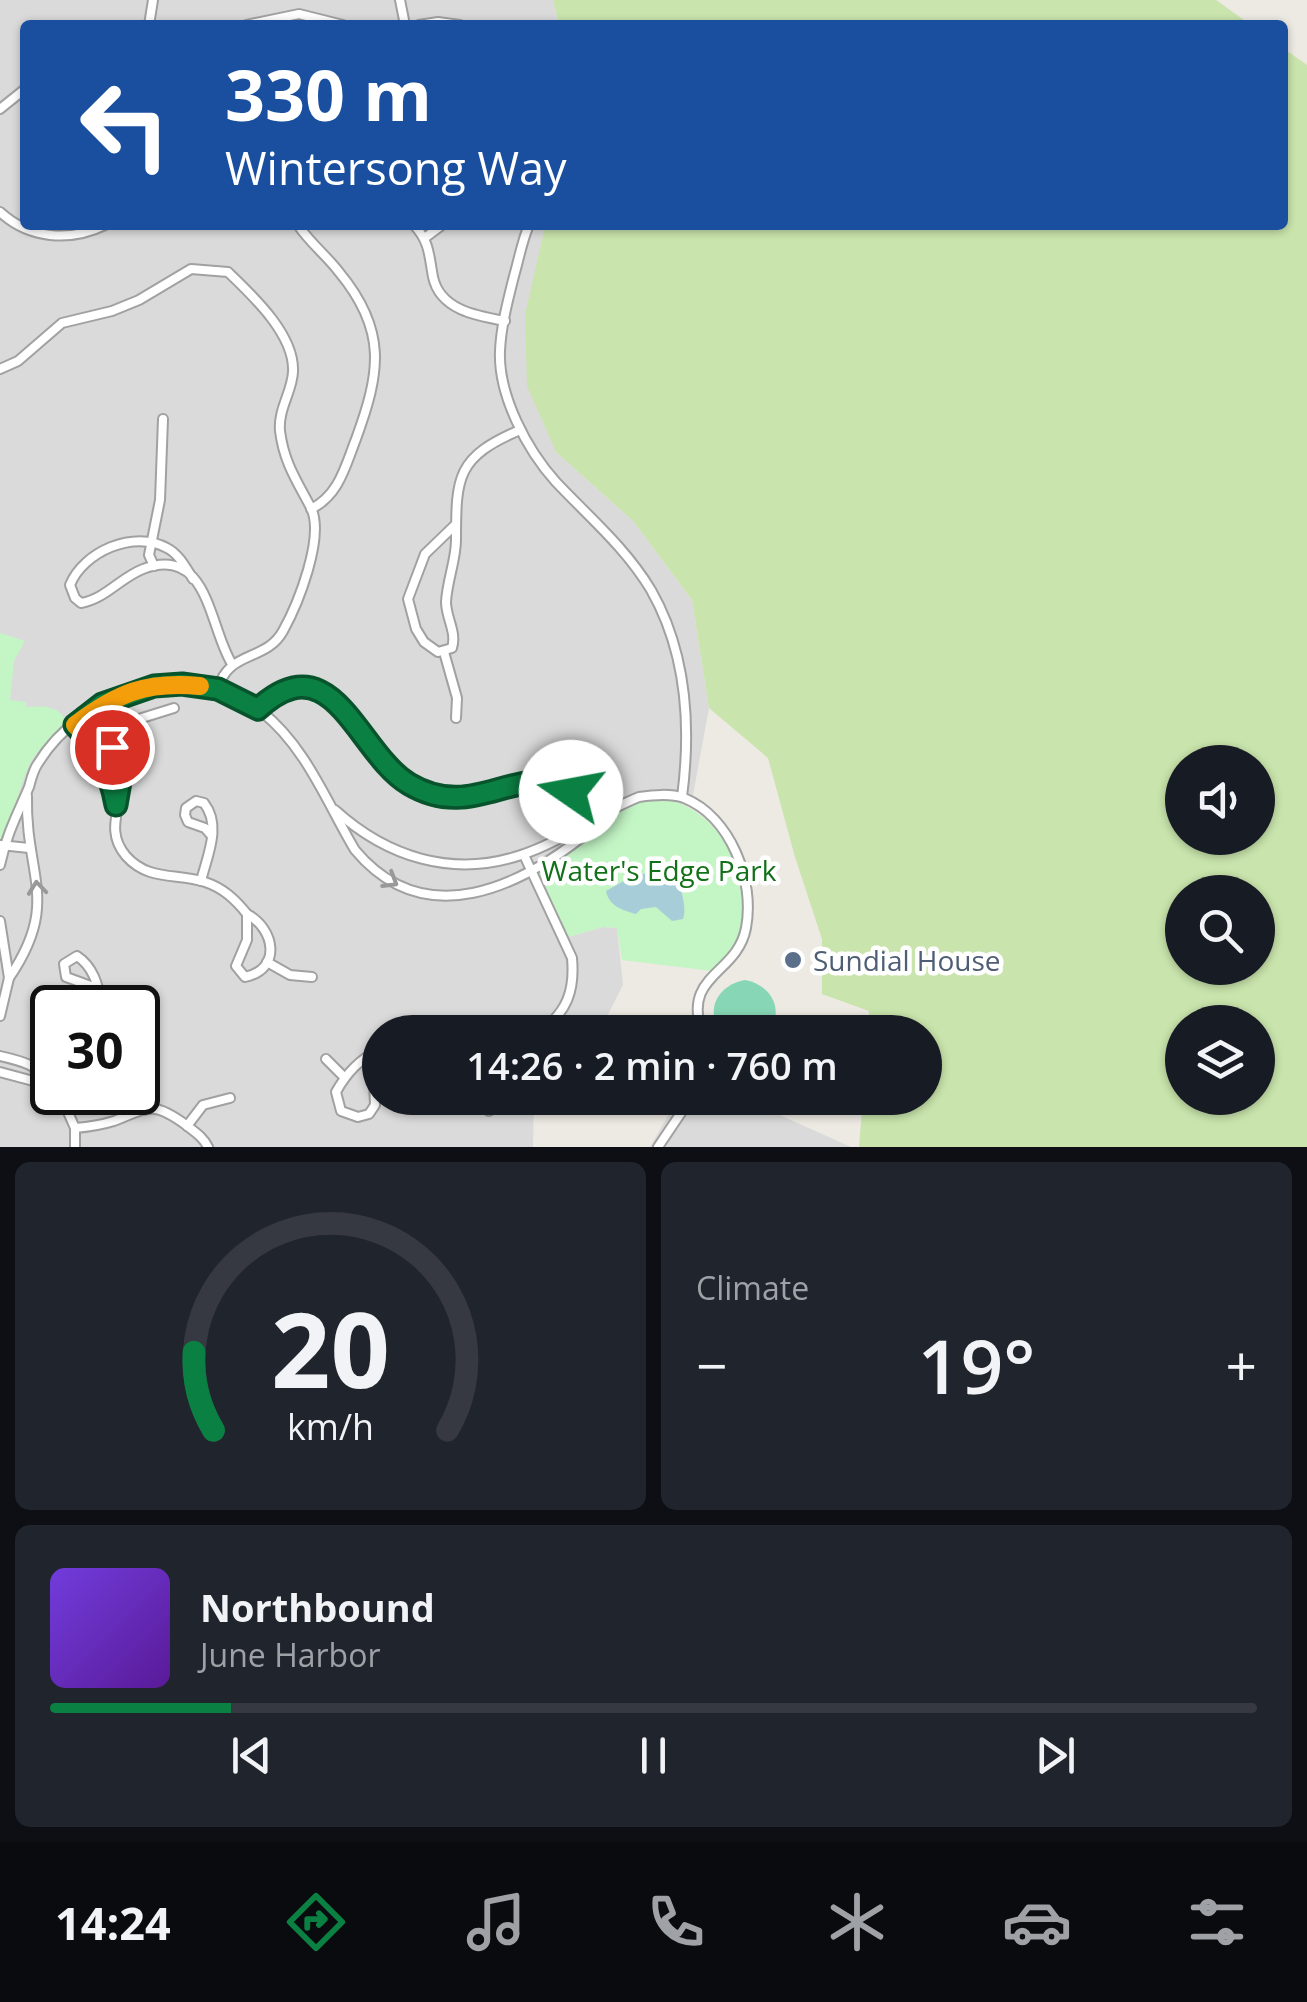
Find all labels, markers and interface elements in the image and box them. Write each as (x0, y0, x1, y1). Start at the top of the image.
text: 330 m (225, 46, 432, 142)
icon: left (60, 60, 190, 190)
text: Wintersong Way (225, 137, 567, 198)
pin (70, 705, 155, 790)
icon: arrive (85, 720, 140, 775)
position arrow (519, 740, 623, 844)
map controls (1165, 745, 1275, 1115)
button: sound (1165, 745, 1275, 855)
park label: Water's Edge Park (542, 851, 777, 889)
one-way arrow (380, 869, 398, 888)
button: search (1165, 875, 1275, 985)
one-way arrow (27, 880, 48, 896)
place label: Sundial House (813, 941, 1001, 979)
marker: Sundial House (782, 949, 804, 971)
speed limit sign: 30 (30, 985, 160, 1115)
button: layers (1165, 1005, 1275, 1115)
text: 14:26 · 2 min · 760 m (466, 1039, 838, 1091)
text: Climate (696, 1266, 809, 1309)
text: 20 (271, 1277, 390, 1418)
text: 19° (918, 1314, 1035, 1416)
text: − (696, 1327, 727, 1402)
text: + (1226, 1327, 1257, 1402)
text: km/h (287, 1402, 374, 1450)
text: Northbound (200, 1581, 435, 1633)
text: June Harbor (200, 1633, 380, 1676)
icon: previous (224, 1728, 279, 1783)
icon: pause (626, 1728, 681, 1783)
icon: next (1028, 1728, 1083, 1783)
icon: directions (281, 1887, 351, 1957)
icon: music (461, 1887, 531, 1957)
icon: phone (641, 1887, 711, 1957)
icon: climate (822, 1887, 892, 1957)
icon: car (1002, 1887, 1072, 1957)
icon: filters (1182, 1887, 1252, 1957)
text: 14:24 (55, 1892, 171, 1953)

